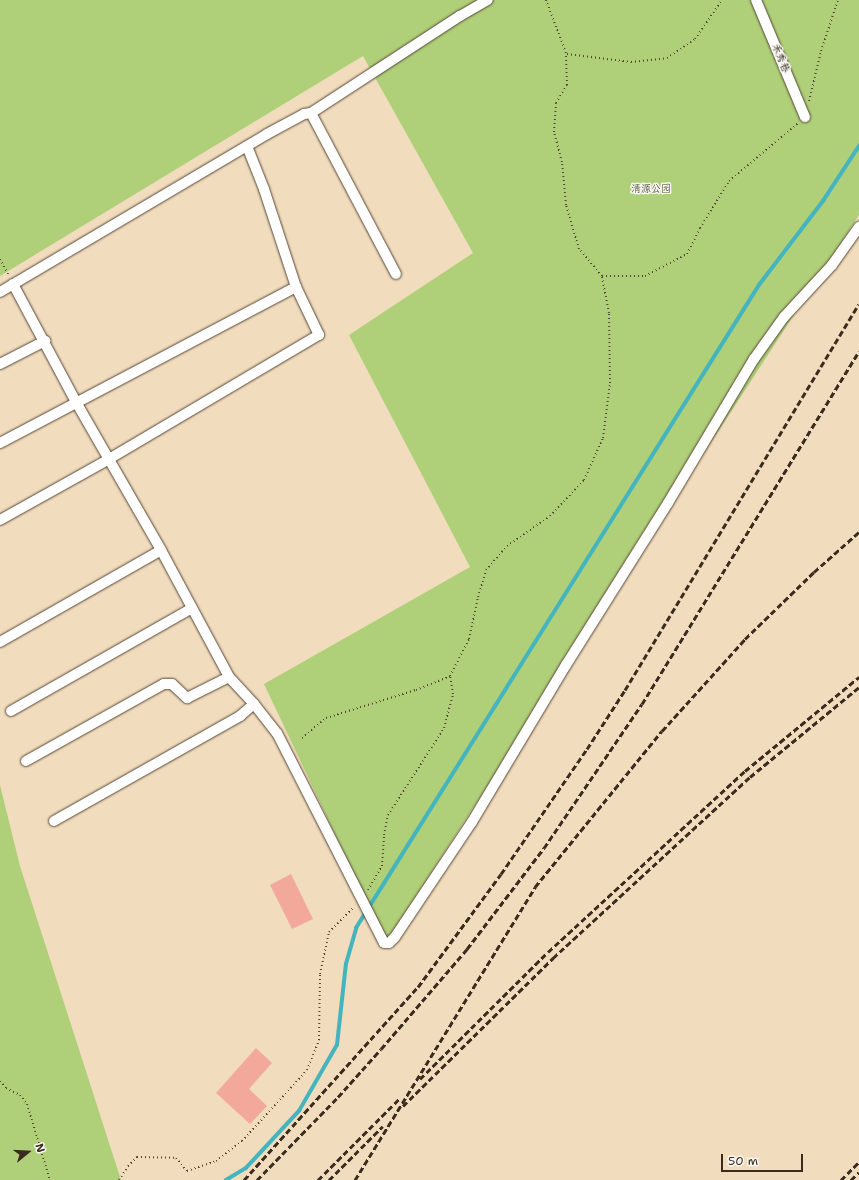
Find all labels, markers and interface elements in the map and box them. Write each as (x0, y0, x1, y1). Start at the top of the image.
street label: 禾秀巷 (770, 42, 792, 74)
park label: 清源公园 (631, 183, 671, 195)
north arrow (8, 1132, 48, 1172)
text: N (31, 1142, 48, 1155)
scale bar (723, 1146, 805, 1172)
text: 50 m (728, 1153, 758, 1169)

